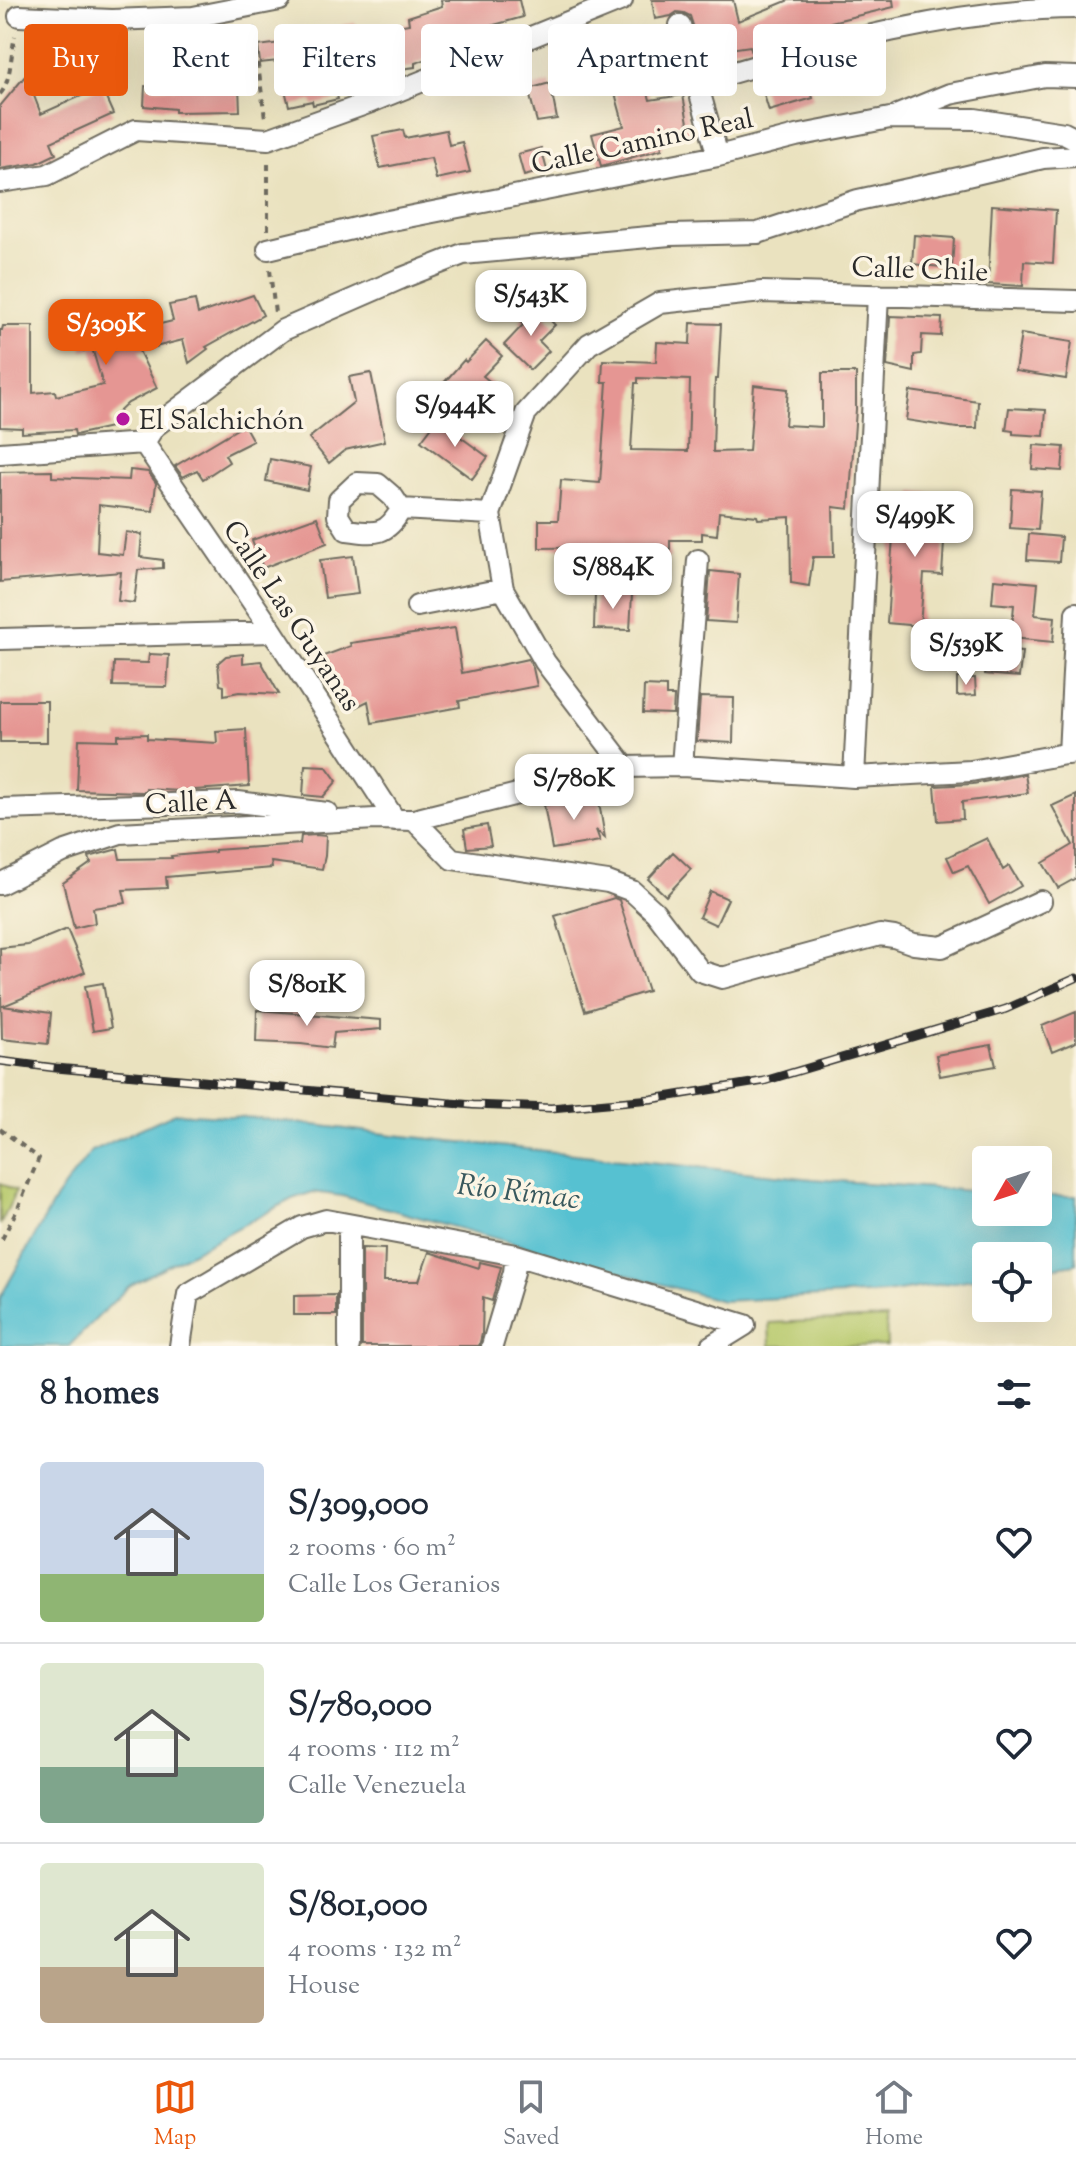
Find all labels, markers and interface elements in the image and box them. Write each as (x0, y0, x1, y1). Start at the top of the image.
chip: Buy (24, 24, 128, 96)
chip: Rent (144, 24, 258, 96)
chip: Filters (274, 24, 405, 96)
chip: New (421, 24, 532, 96)
chip: Apartment (548, 24, 737, 96)
chip: House (753, 24, 886, 96)
street label: Calle Camino Real (528, 100, 758, 186)
street label: Calle Chile (851, 249, 989, 293)
pin: S/543K (466, 270, 596, 338)
text: S/543K (493, 277, 569, 314)
pin: S/309K (41, 299, 171, 367)
text: S/309K (66, 306, 146, 343)
pin: S/944K (390, 381, 520, 449)
text: S/944K (414, 388, 496, 425)
place label: El Salchichón (139, 402, 304, 442)
marker: El Salchichón (114, 410, 132, 428)
pin: S/499K (850, 491, 980, 559)
text: S/499K (875, 498, 955, 535)
street label: Calle Las Guyanas (212, 513, 369, 720)
pin: S/884K (548, 543, 678, 611)
text: S/884K (572, 550, 654, 587)
pin: S/539K (901, 619, 1031, 687)
text: S/539K (929, 626, 1003, 663)
pin: S/780K (509, 754, 639, 822)
text: S/780K (533, 761, 615, 798)
street label: Calle A (144, 782, 238, 826)
pin: S/801K (242, 960, 372, 1028)
text: S/801K (268, 967, 346, 1004)
north arrow (972, 1146, 1052, 1226)
map controls (972, 1146, 1052, 1322)
water label: Río Rímac (455, 1165, 583, 1222)
button: locate (972, 1242, 1052, 1322)
text: 8 homes (40, 1370, 159, 1419)
icon: filters (992, 1372, 1036, 1416)
text: S/309,000 (288, 1481, 429, 1530)
icon: home (104, 1494, 200, 1590)
icon: heart (992, 1520, 1036, 1564)
text: 2 rooms · 60 m² (288, 1530, 456, 1567)
text: Calle Los Geranios (288, 1567, 500, 1604)
text: S/780,000 (288, 1682, 432, 1731)
icon: home (104, 1695, 200, 1791)
icon: heart (992, 1721, 1036, 1765)
text: 4 rooms · 112 m² (288, 1731, 460, 1768)
text: Calle Venezuela (288, 1768, 466, 1805)
text: S/801,000 (288, 1882, 428, 1931)
icon: home (104, 1895, 200, 1991)
icon: heart (992, 1921, 1036, 1965)
text: 4 rooms · 132 m² (288, 1931, 462, 1968)
text: House (288, 1968, 360, 2005)
tab: Map (153, 2075, 197, 2155)
tab: Saved (503, 2075, 559, 2155)
tab: Home (865, 2075, 923, 2155)

